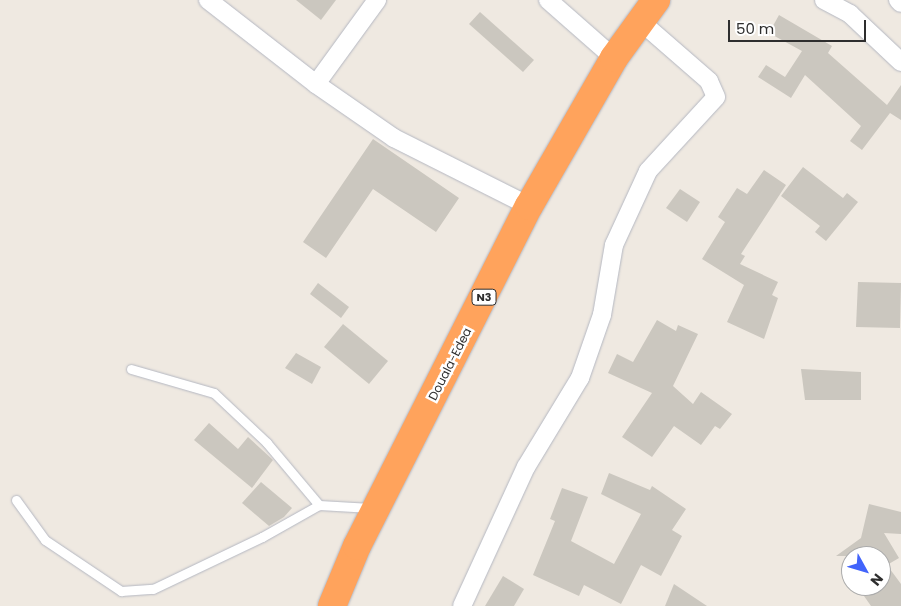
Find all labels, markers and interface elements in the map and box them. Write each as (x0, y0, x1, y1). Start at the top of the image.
scale bar (731, 10, 868, 42)
text: 50 m (736, 18, 774, 39)
road number: N3 (472, 288, 496, 306)
street label: Douala-Edea (426, 325, 474, 403)
north arrow (841, 546, 891, 596)
text: N (866, 569, 888, 590)

